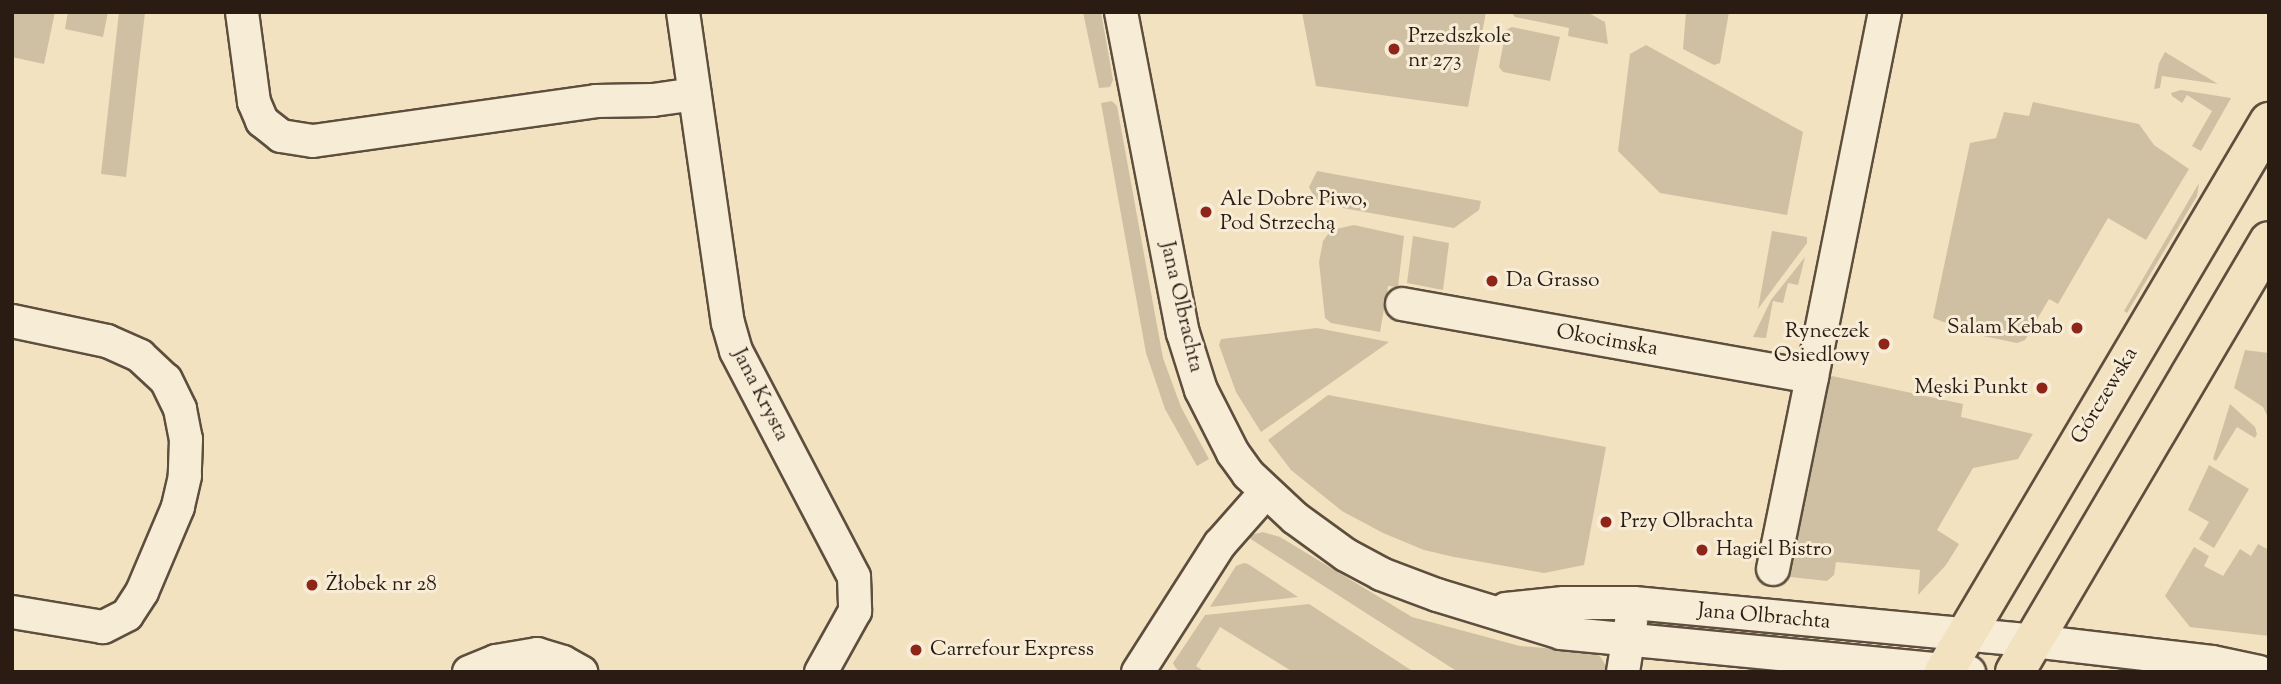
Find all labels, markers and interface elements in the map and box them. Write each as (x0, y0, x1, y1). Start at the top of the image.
place label: Przedszkole nr 273 (1408, 24, 1511, 74)
marker: Przedszkole nr 273 (1386, 41, 1402, 57)
place label: Ale Dobre Piwo, Pod Strzechą (1220, 187, 1367, 237)
marker: Ale Dobre Piwo, Pod Strzechą (1198, 204, 1214, 220)
street label: Jana Olbrachta (1154, 239, 1208, 375)
place label: Da Grasso (1506, 268, 1600, 294)
marker: Da Grasso (1484, 273, 1500, 289)
place label: Salam Kebab (1947, 315, 2063, 341)
place label: Ryneczek Osiedlowy (1774, 319, 1870, 369)
street label: Okocimska (1554, 320, 1660, 362)
marker: Salam Kebab (2069, 320, 2085, 336)
marker: Ryneczek Osiedlowy (1876, 336, 1892, 352)
street label: Górczewska (2066, 343, 2144, 449)
street label: Jana Krysta (726, 344, 794, 446)
place label: Męski Punkt (1915, 375, 2028, 401)
marker: Męski Punkt (2034, 380, 2050, 396)
place label: Przy Olbrachta (1620, 509, 1753, 535)
marker: Przy Olbrachta (1598, 514, 1614, 530)
place label: Hagiel Bistro (1716, 537, 1832, 563)
marker: Hagiel Bistro (1694, 542, 1710, 558)
place label: Żłobek nr 28 (326, 572, 437, 598)
marker: Żłobek nr 28 (304, 577, 320, 593)
street label: Jana Olbrachta (1696, 599, 1832, 635)
place label: Carrefour Express (930, 637, 1094, 663)
marker: Carrefour Express (908, 642, 924, 658)

